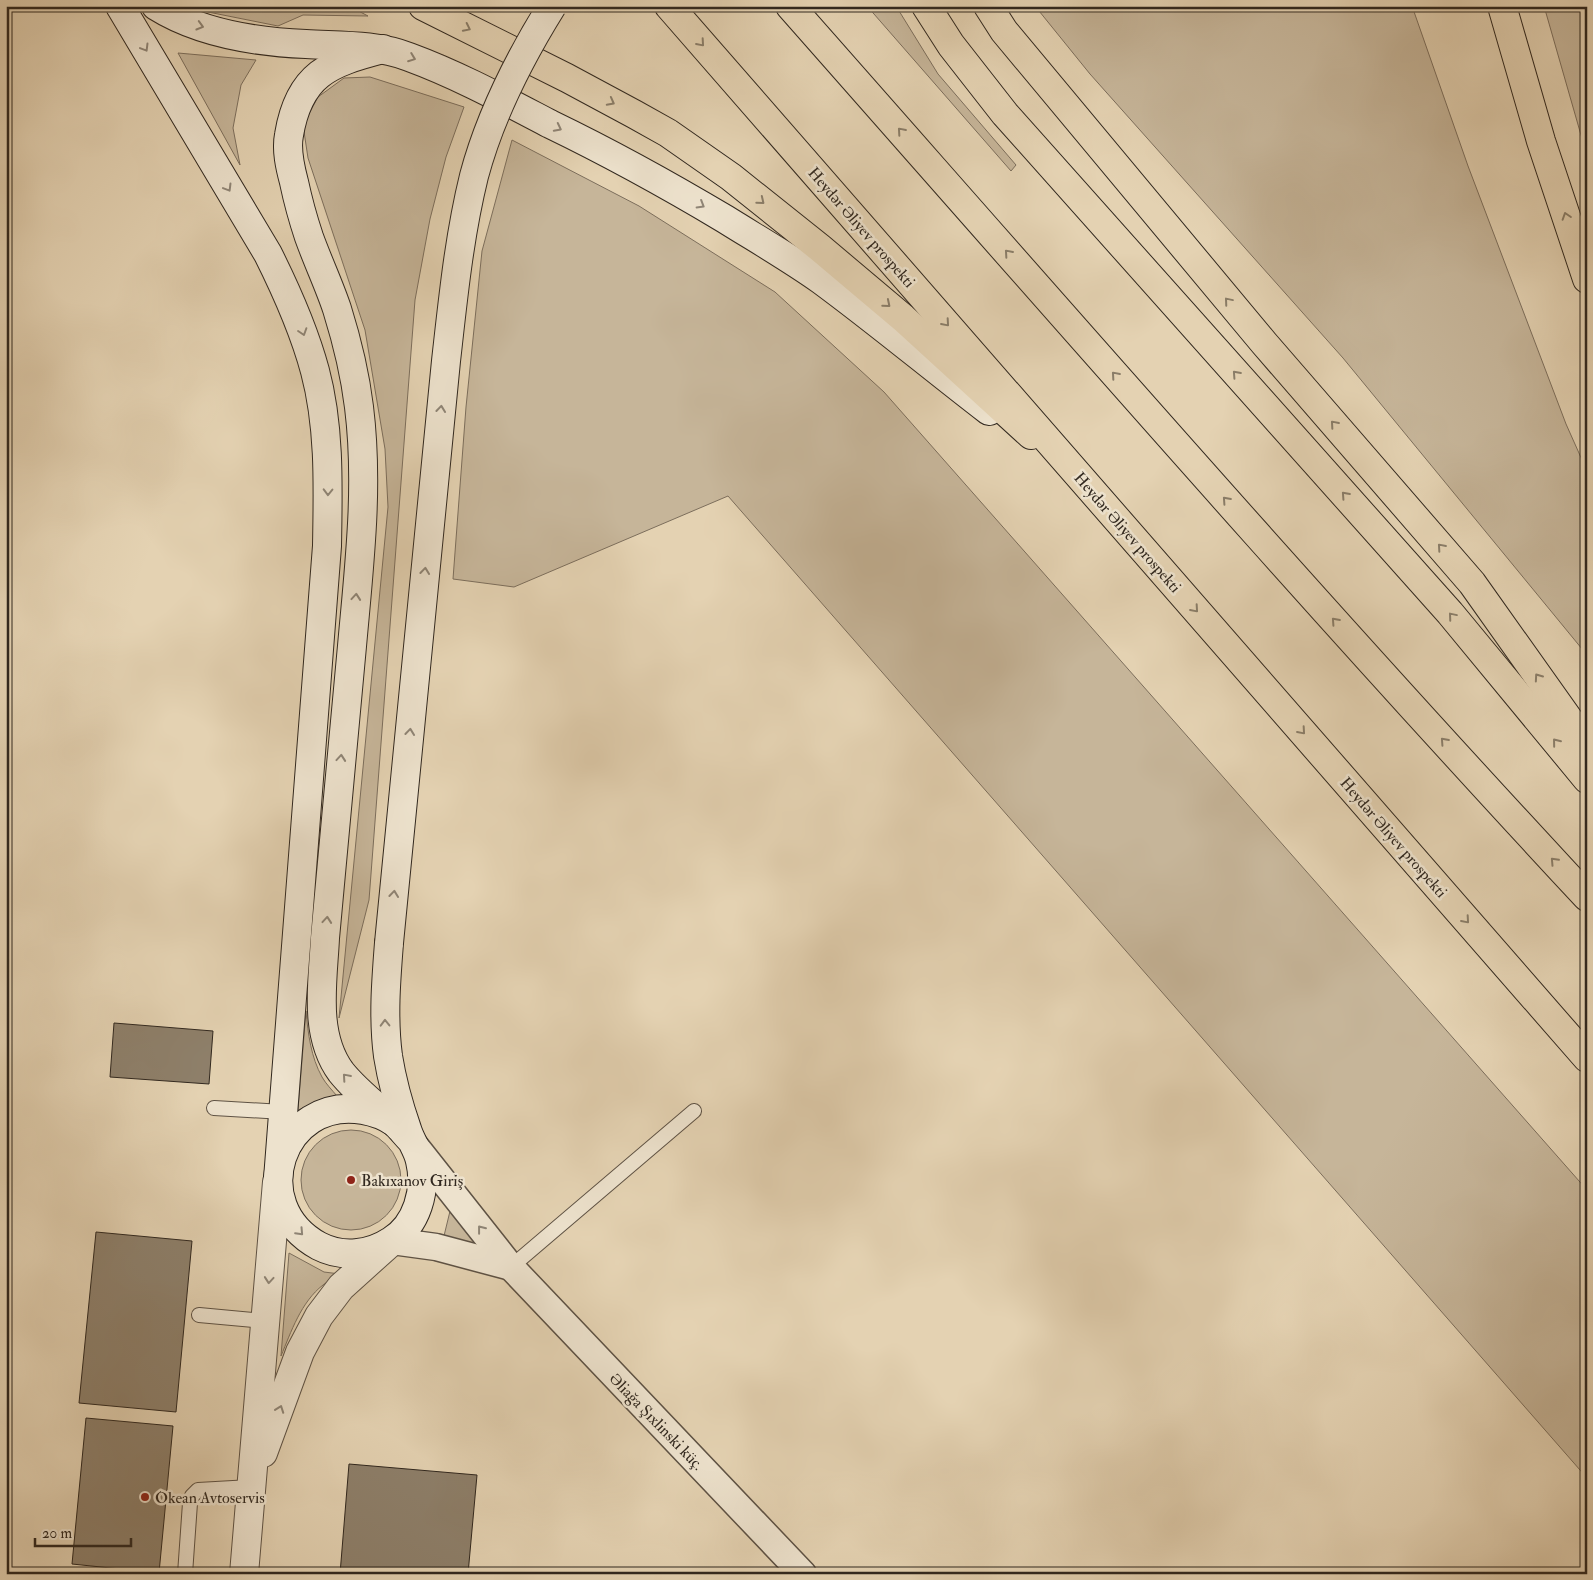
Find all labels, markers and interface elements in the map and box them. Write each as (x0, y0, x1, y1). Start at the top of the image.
one-way arrow (196, 20, 204, 30)
one-way arrow (461, 22, 470, 32)
one-way arrow (695, 37, 704, 46)
one-way arrow (139, 43, 149, 52)
one-way arrow (407, 52, 416, 62)
one-way arrow (606, 95, 615, 105)
one-way arrow (553, 122, 562, 132)
one-way arrow (897, 128, 906, 137)
street label: Heydər Əliyev prospekti (803, 163, 919, 293)
one-way arrow (222, 182, 232, 191)
one-way arrow (755, 195, 764, 203)
one-way arrow (696, 199, 705, 209)
one-way arrow (1562, 213, 1572, 221)
one-way arrow (1005, 250, 1014, 259)
one-way arrow (881, 298, 890, 307)
one-way arrow (1226, 298, 1234, 307)
one-way arrow (941, 318, 950, 327)
one-way arrow (297, 327, 307, 336)
one-way arrow (1233, 370, 1242, 379)
one-way arrow (1112, 372, 1121, 381)
one-way arrow (435, 405, 446, 413)
one-way arrow (1331, 421, 1340, 430)
street label: Heydər Əliyev prospekti (1069, 468, 1185, 598)
one-way arrow (323, 488, 333, 496)
one-way arrow (1341, 491, 1350, 500)
one-way arrow (1223, 496, 1232, 505)
one-way arrow (1438, 543, 1447, 552)
one-way arrow (420, 566, 431, 574)
one-way arrow (350, 592, 361, 600)
one-way arrow (1189, 603, 1198, 612)
one-way arrow (1449, 613, 1458, 622)
one-way arrow (1332, 617, 1341, 626)
one-way arrow (1535, 673, 1544, 682)
one-way arrow (1296, 726, 1305, 735)
one-way arrow (404, 728, 415, 736)
one-way arrow (1441, 738, 1450, 747)
one-way arrow (1552, 738, 1561, 747)
one-way arrow (336, 754, 347, 762)
street label: Heydər Əliyev prospekti (1335, 773, 1451, 903)
one-way arrow (1550, 858, 1559, 867)
one-way arrow (388, 890, 399, 898)
one-way arrow (1461, 914, 1470, 923)
one-way arrow (321, 916, 332, 924)
one-way arrow (380, 1019, 391, 1027)
one-way arrow (343, 1074, 351, 1083)
place label: Bakıxanov Giriş (361, 1171, 463, 1191)
marker: Bakıxanov Giriş (345, 1174, 357, 1186)
one-way arrow (478, 1226, 486, 1235)
one-way arrow (294, 1227, 303, 1236)
one-way arrow (263, 1276, 274, 1284)
street label: Əliağa Şıxlinski küç. (605, 1369, 708, 1474)
one-way arrow (274, 1405, 284, 1414)
place label: Okean Avtoservis (155, 1488, 265, 1508)
marker: Okean Avtoservis (139, 1491, 151, 1503)
scale bar (35, 1515, 131, 1547)
text: 20 m (42, 1524, 72, 1543)

